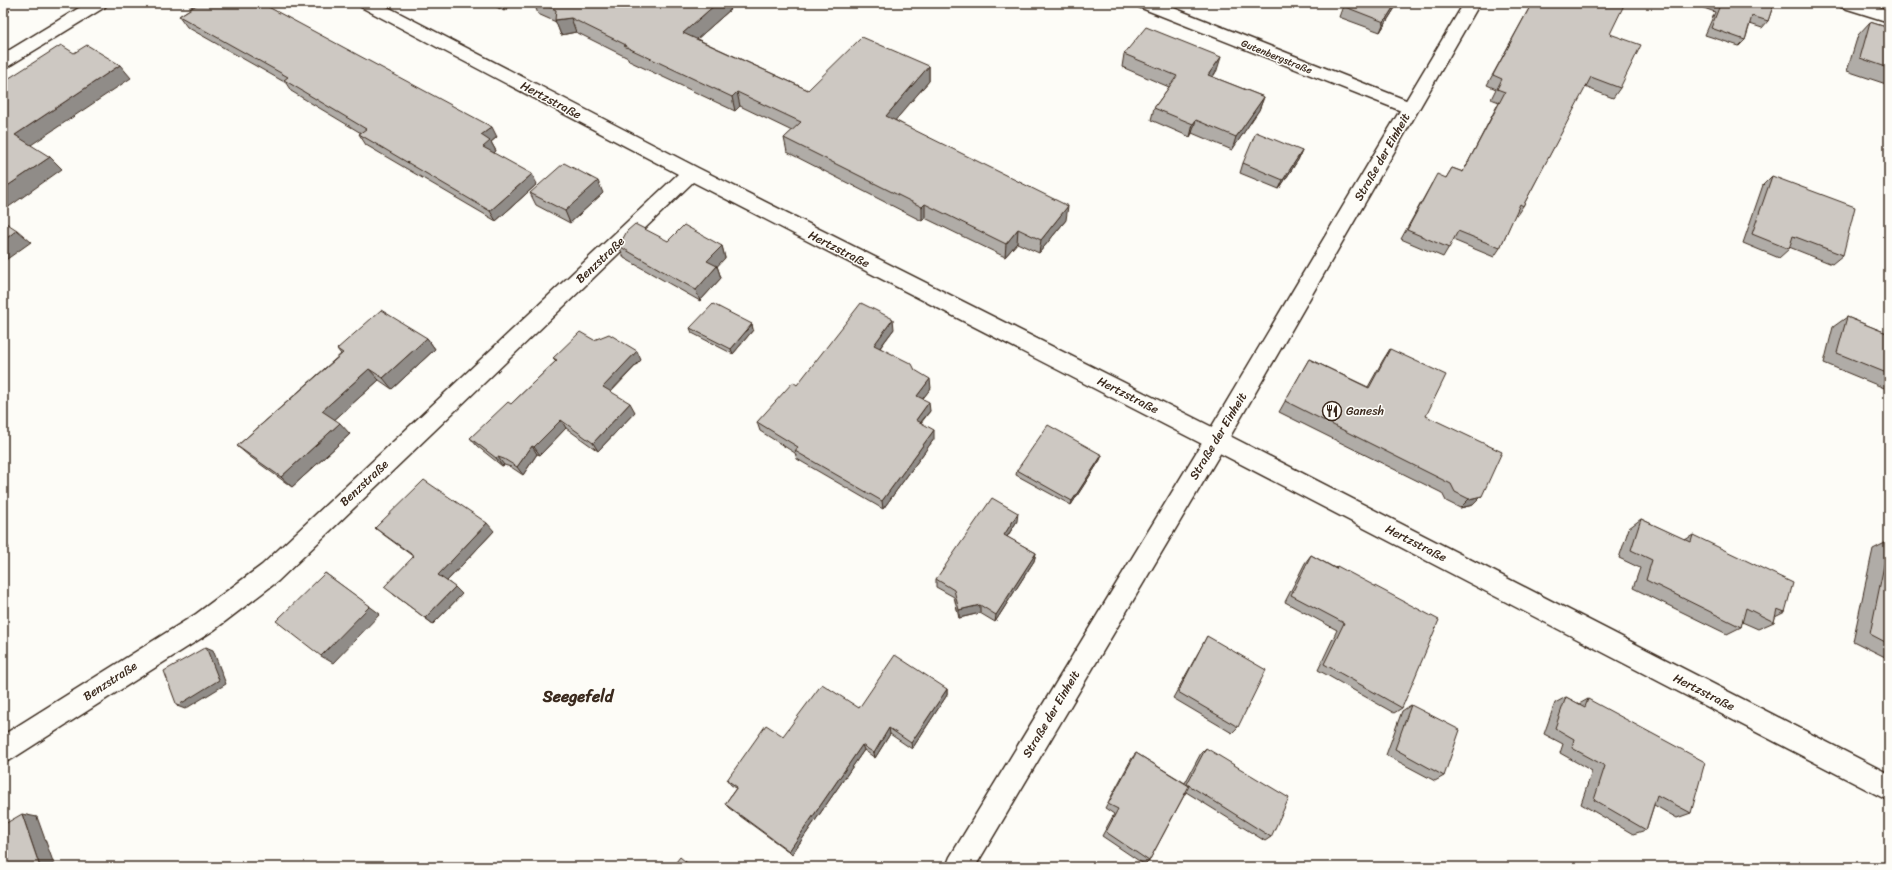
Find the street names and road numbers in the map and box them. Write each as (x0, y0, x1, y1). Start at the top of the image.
street label: Gutenbergstraße (1238, 34, 1315, 79)
street label: Hertzstraße (516, 75, 586, 125)
street label: Straße der Einheit (1348, 109, 1416, 205)
street label: Hertzstraße (804, 224, 874, 274)
street label: Benzstraße (570, 231, 630, 289)
street label: Hertzstraße (1093, 370, 1163, 420)
street label: Straße der Einheit (1183, 388, 1253, 484)
street label: Benzstraße (334, 454, 394, 512)
street label: Hertzstraße (1381, 518, 1451, 568)
street label: Benzstraße (78, 655, 142, 707)
street label: Straße der Einheit (1016, 666, 1086, 762)
street label: Hertzstraße (1669, 667, 1739, 717)

